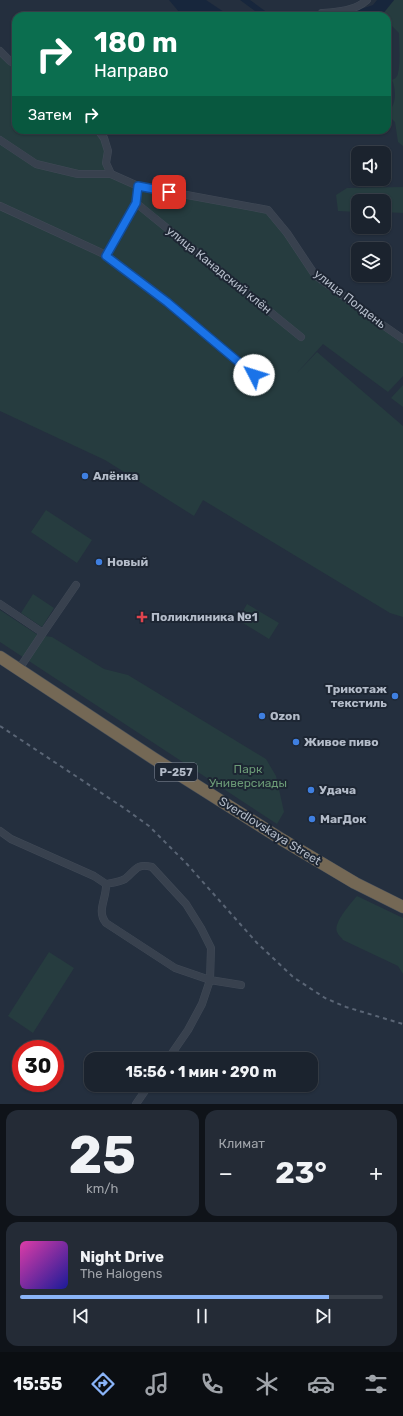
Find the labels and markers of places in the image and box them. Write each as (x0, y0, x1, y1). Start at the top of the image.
pin (152, 175, 186, 209)
place label: Алёнка (93, 469, 138, 483)
marker: Алёнка (80, 471, 90, 481)
place label: Новый (107, 555, 148, 569)
marker: Новый (94, 557, 104, 567)
place label: Поликлиника №1 (151, 610, 258, 624)
marker: Поликлиника №1 (136, 611, 148, 623)
place label: Трикотаж текстиль (325, 682, 387, 710)
marker: Трикотаж текстиль (390, 691, 400, 701)
place label: Ozon (270, 709, 300, 723)
marker: Ozon (257, 711, 267, 721)
place label: Живое пиво (304, 735, 379, 749)
marker: Живое пиво (291, 737, 301, 747)
place label: Удача (319, 783, 356, 797)
marker: Удача (306, 785, 316, 795)
place label: МагДок (320, 812, 367, 826)
marker: МагДок (307, 814, 317, 824)

